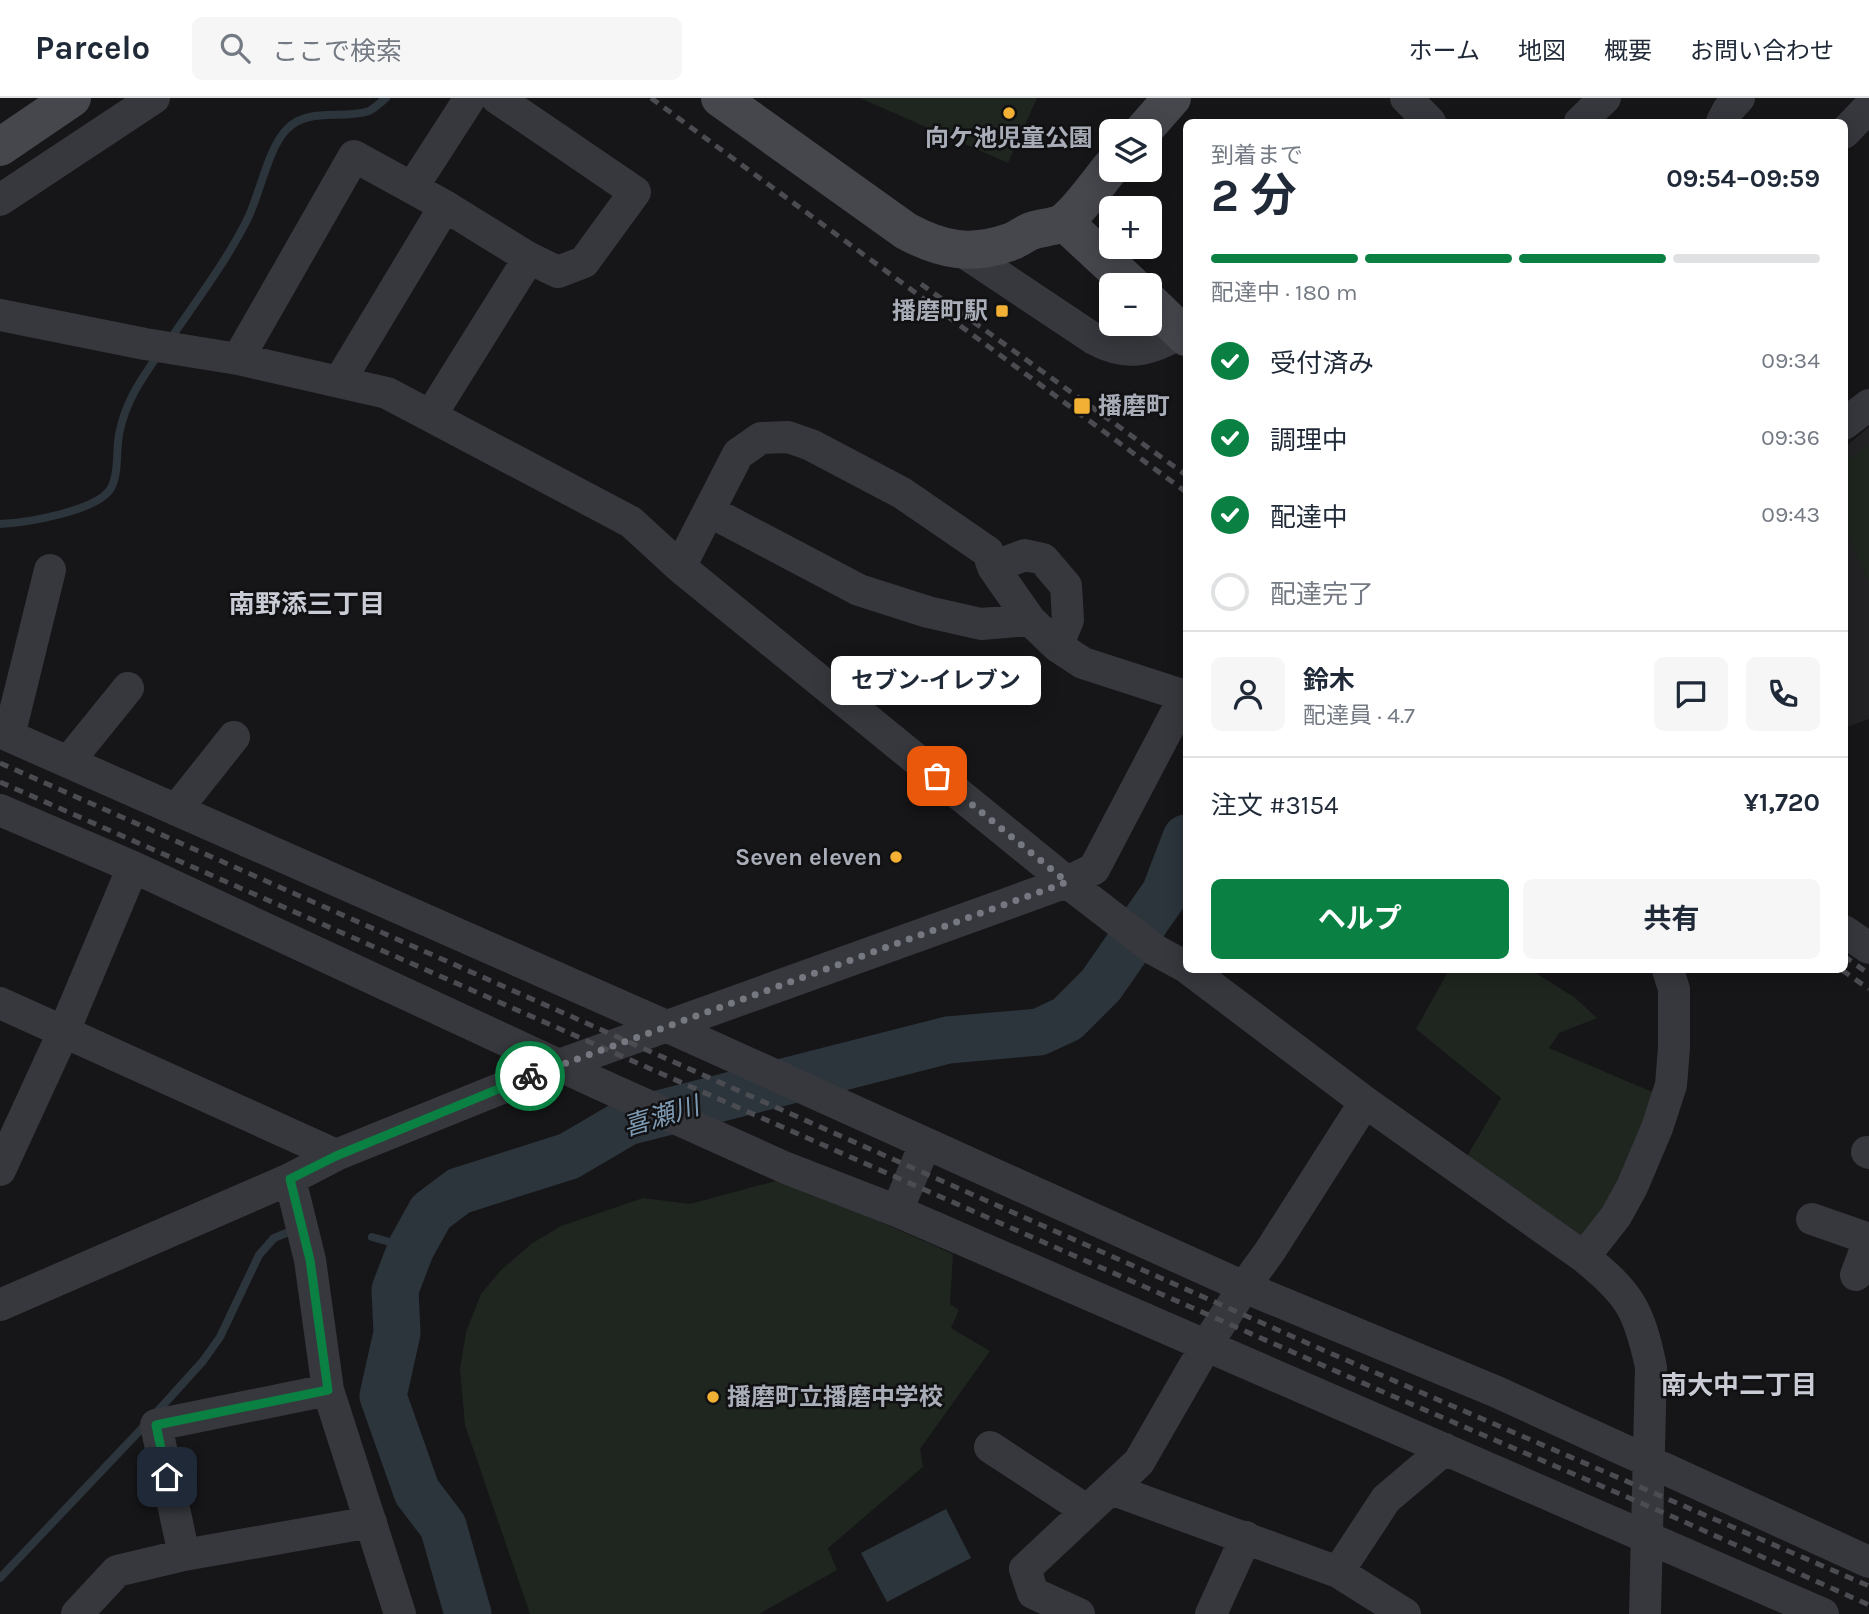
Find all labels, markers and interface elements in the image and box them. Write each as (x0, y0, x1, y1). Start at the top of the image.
search box (192, 17, 682, 80)
text: Parcelo (35, 29, 150, 67)
icon: search (216, 29, 254, 67)
text: ここで検索 (272, 36, 402, 67)
text: ホーム (1409, 37, 1480, 65)
text: 地図 (1518, 37, 1566, 65)
text: 概要 (1604, 37, 1652, 65)
text: お問い合わせ (1690, 37, 1834, 65)
marker: 向ケ池児童公園 (1001, 105, 1017, 121)
map controls (1099, 119, 1162, 336)
button: layers (1099, 119, 1162, 182)
place label: 向ケ池児童公園 (925, 124, 1093, 152)
text: 到着まで (1211, 142, 1303, 169)
text: 09:54–09:59 (1666, 163, 1820, 194)
text: 2 分 (1211, 169, 1296, 223)
button: + (1099, 196, 1162, 259)
button: − (1099, 273, 1162, 336)
text: 配達中 · 180 m (1211, 279, 1357, 306)
place label: 播磨町駅 (892, 297, 988, 325)
marker: 播磨町駅 (994, 303, 1010, 319)
icon: check (1211, 342, 1249, 380)
text: 09:34 (1761, 347, 1820, 374)
text: 受付済み (1270, 348, 1374, 379)
place label: 播磨町 (1098, 392, 1170, 420)
marker: 播磨町 (1072, 396, 1092, 416)
icon: check (1211, 419, 1249, 457)
text: 09:36 (1761, 424, 1820, 451)
text: 調理中 (1270, 425, 1348, 456)
icon: check (1211, 496, 1249, 534)
text: 09:43 (1761, 501, 1820, 528)
text: 配達中 (1270, 502, 1348, 533)
text: 配達完了 (1270, 579, 1374, 610)
district label: 南野添三丁目 (229, 589, 385, 620)
callout: セブン-イレブン (832, 657, 1042, 706)
button: person (1211, 657, 1285, 731)
button: chat (1654, 657, 1728, 731)
button: phone (1746, 657, 1820, 731)
text: 鈴木 (1303, 665, 1355, 696)
text: セブン-イレブン (851, 667, 1021, 694)
text: 配達員 · 4.7 (1303, 702, 1415, 729)
pin (907, 746, 967, 806)
icon: bag (918, 757, 956, 795)
text: ¥1,720 (1744, 787, 1820, 818)
text: 注文 #3154 (1211, 790, 1339, 821)
place label: Seven eleven (735, 843, 882, 871)
marker: Seven eleven (888, 849, 904, 865)
button: ヘルプ (1211, 879, 1509, 959)
button: 共有 (1523, 879, 1820, 959)
courier (495, 1041, 565, 1111)
icon: bike (511, 1057, 549, 1095)
water label: 喜瀬川 (619, 1089, 706, 1143)
district label: 南大中二丁目 (1661, 1370, 1817, 1401)
place label: 播磨町立播磨中学校 (727, 1383, 943, 1411)
marker: 播磨町立播磨中学校 (705, 1389, 721, 1405)
pin (137, 1447, 197, 1507)
icon: home (148, 1458, 186, 1496)

